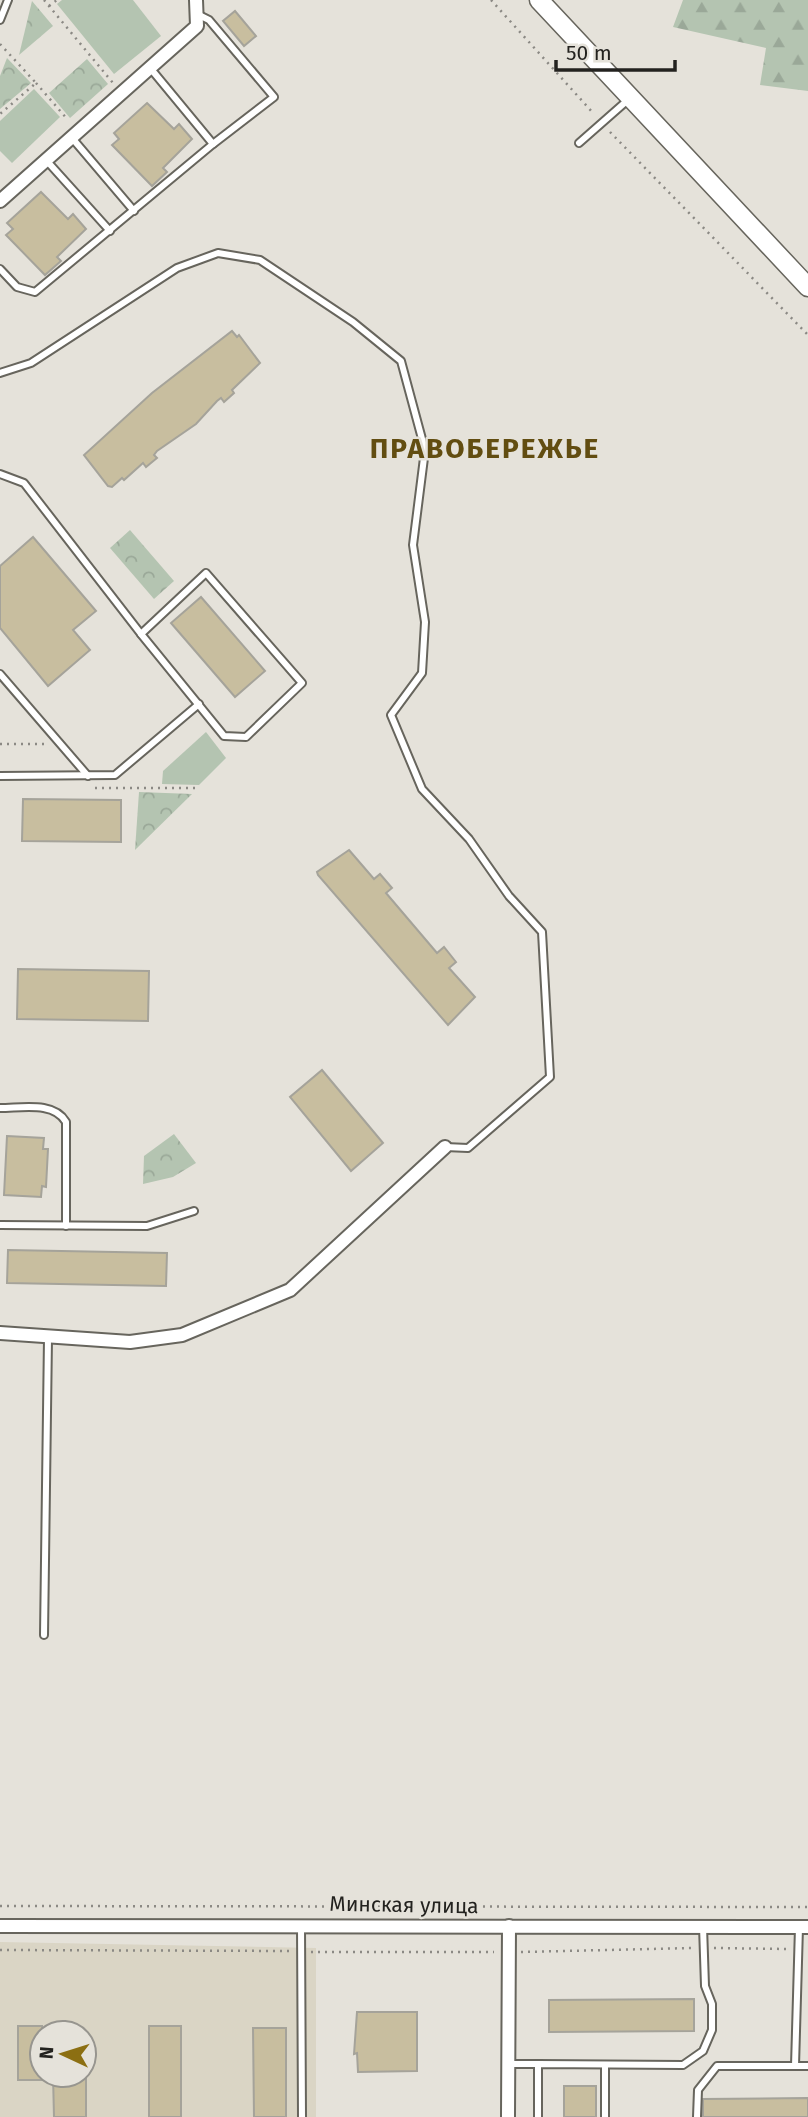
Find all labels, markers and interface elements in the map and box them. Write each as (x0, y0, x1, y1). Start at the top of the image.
scale bar (556, 28, 675, 72)
text: 50 m (566, 40, 612, 66)
district label: ПРАВОБЕРЕЖЬЕ (370, 432, 600, 465)
street label: Минская улица (329, 1891, 479, 1919)
north arrow (28, 2019, 98, 2089)
text: N (35, 2046, 58, 2060)

